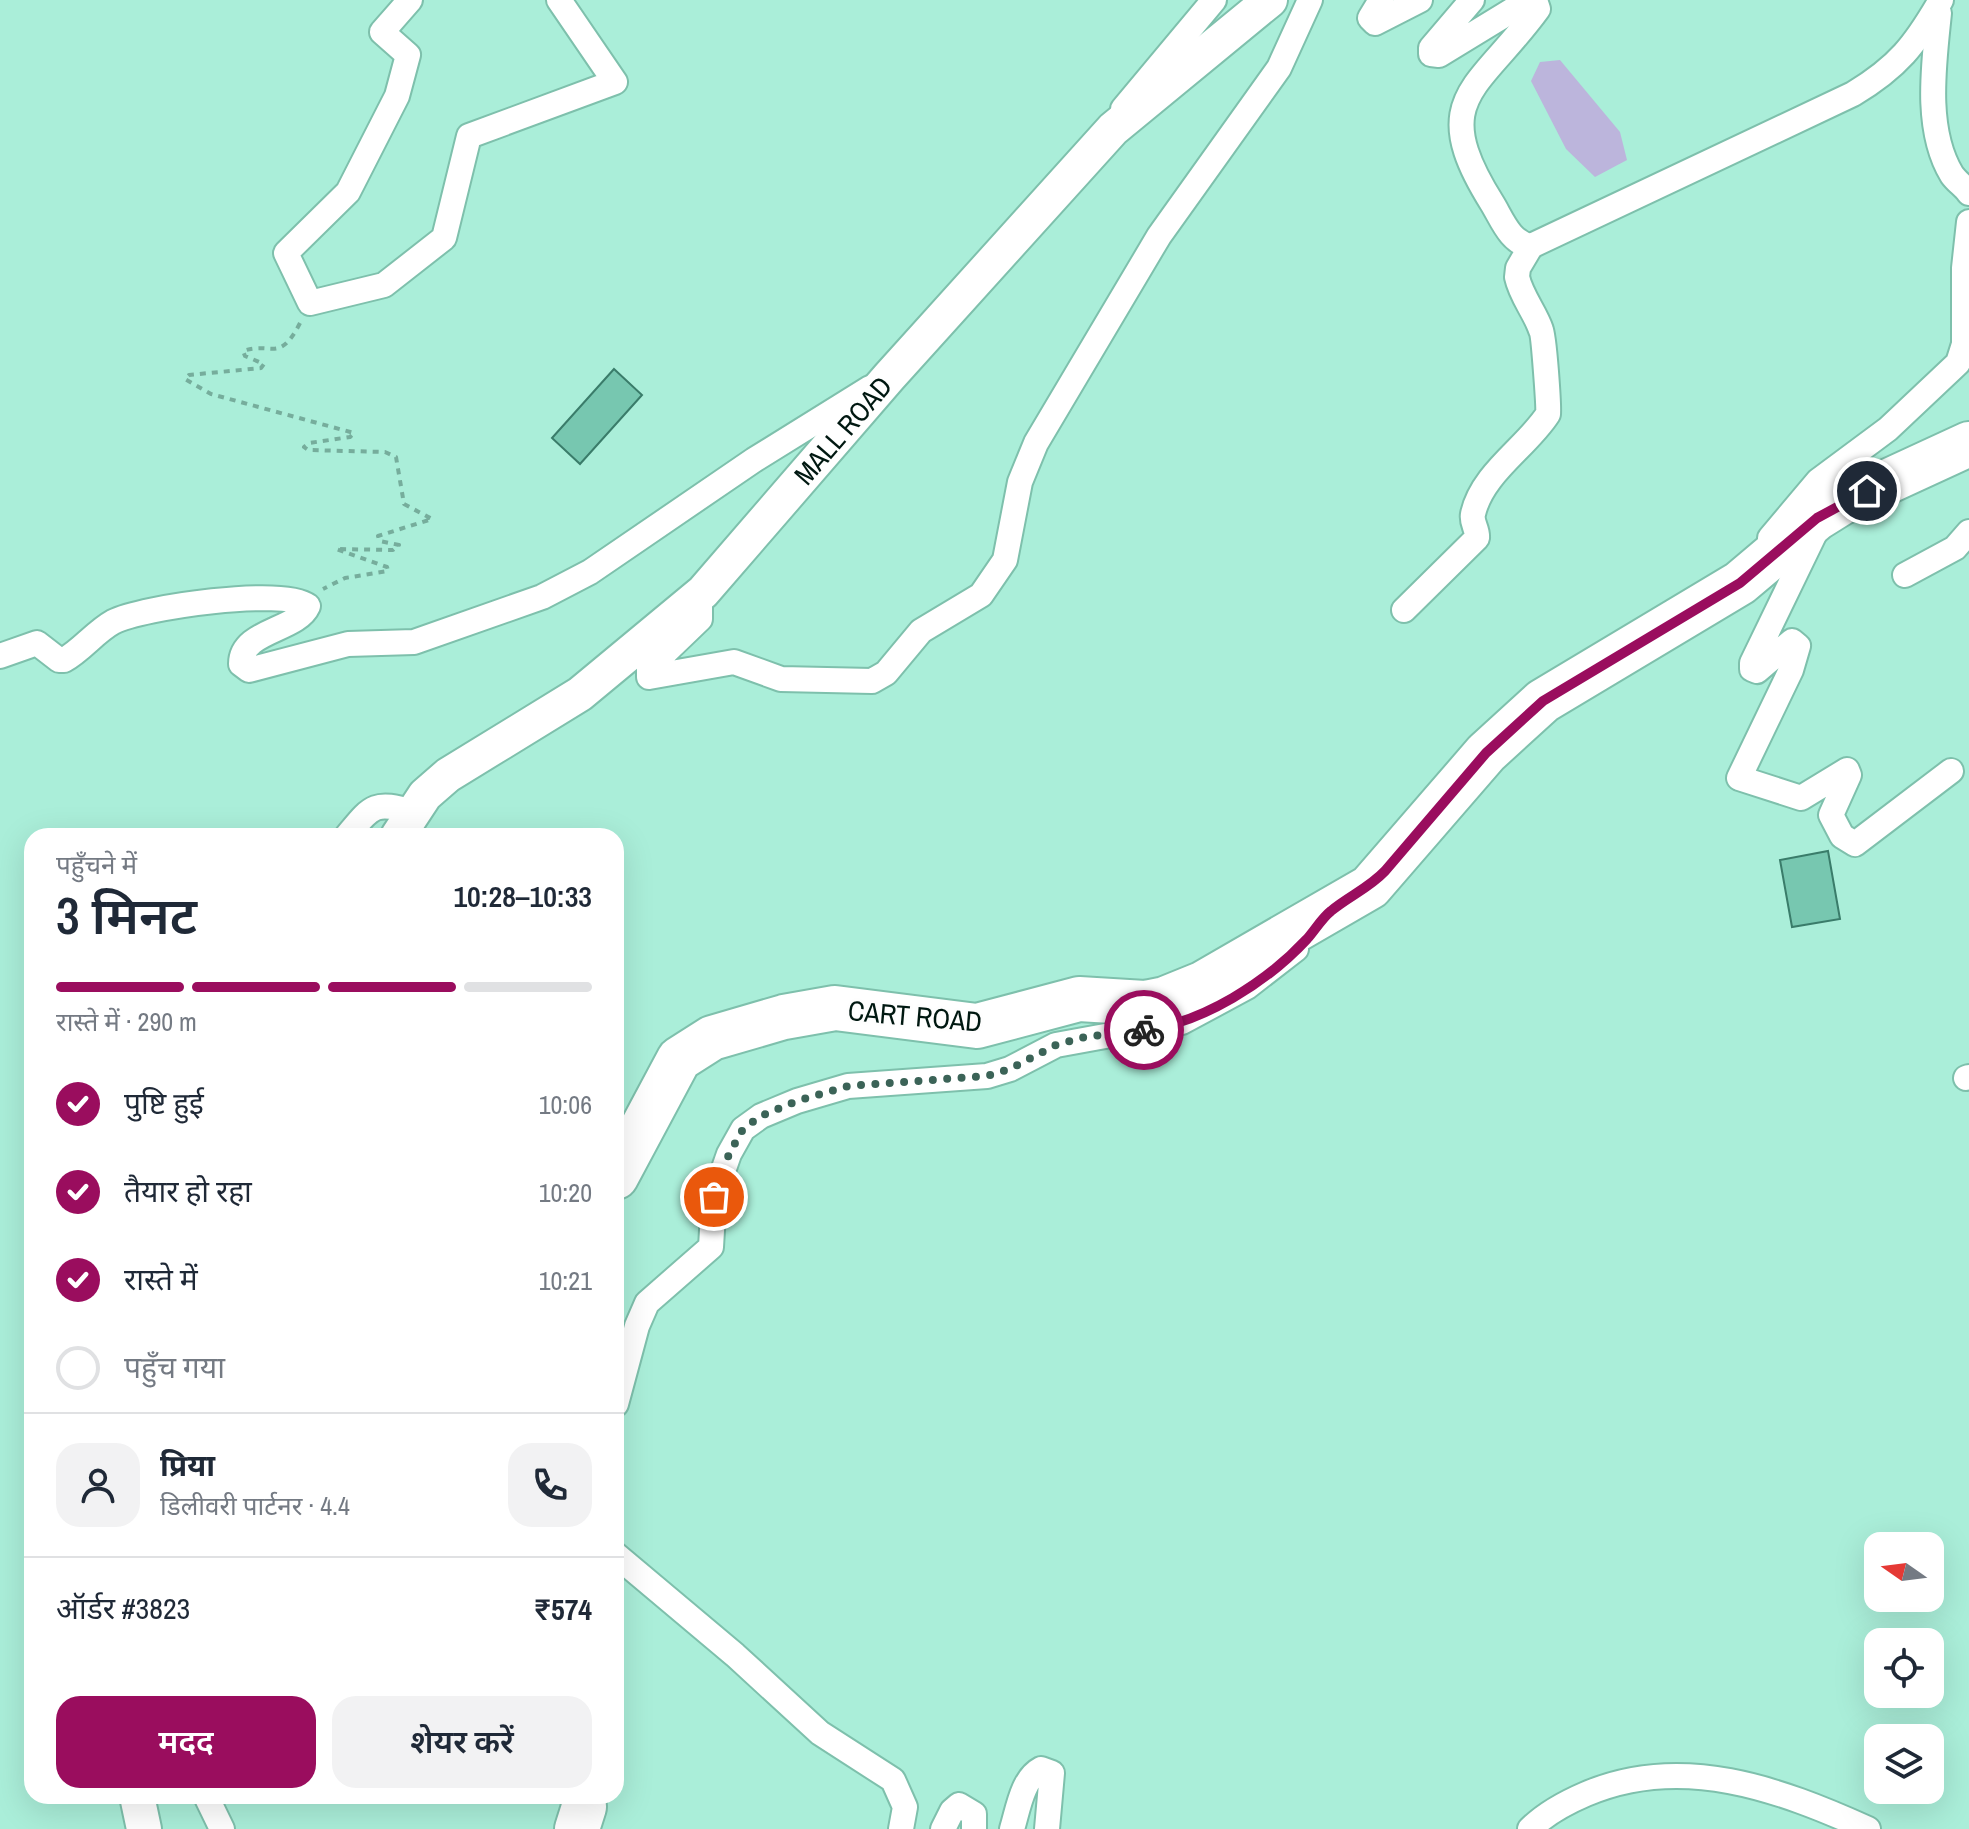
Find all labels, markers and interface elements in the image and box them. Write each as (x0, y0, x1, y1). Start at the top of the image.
street label: MALL ROAD (785, 368, 900, 493)
pin (1833, 457, 1901, 525)
icon: home (1845, 469, 1889, 513)
text: पहुँचने में (56, 847, 137, 882)
text: 10:28–10:33 (453, 876, 592, 916)
text: 3 मिनट (56, 880, 197, 950)
courier (1104, 990, 1184, 1070)
street label: CART ROAD (846, 991, 984, 1041)
text: रास्ते में · 290 m (56, 1004, 197, 1039)
icon: bike (1122, 1008, 1166, 1052)
icon: check (56, 1082, 100, 1126)
text: पुष्टि हुई (124, 1083, 204, 1123)
text: 10:06 (539, 1087, 592, 1122)
pin (680, 1163, 748, 1231)
icon: check (56, 1170, 100, 1214)
text: तैयार हो रहा (124, 1171, 252, 1211)
text: 10:20 (539, 1175, 592, 1210)
icon: bag (692, 1175, 736, 1219)
icon: check (56, 1258, 100, 1302)
text: रास्ते में (124, 1259, 198, 1299)
text: 10:21 (539, 1263, 592, 1298)
text: पहुँच गया (124, 1347, 225, 1387)
button: person (56, 1443, 140, 1527)
button: phone (508, 1443, 592, 1527)
text: प्रिया (160, 1445, 215, 1485)
text: डिलीवरी पार्टनर · 4.4 (160, 1488, 350, 1523)
north arrow (1864, 1532, 1944, 1612)
map controls (1864, 1532, 1944, 1804)
text: ऑर्डर #3823 (56, 1588, 190, 1628)
text: ₹574 (534, 1589, 592, 1629)
button: locate (1864, 1628, 1944, 1708)
button: मदद (56, 1696, 316, 1788)
button: शेयर करें (332, 1696, 592, 1788)
button: layers (1864, 1724, 1944, 1804)

